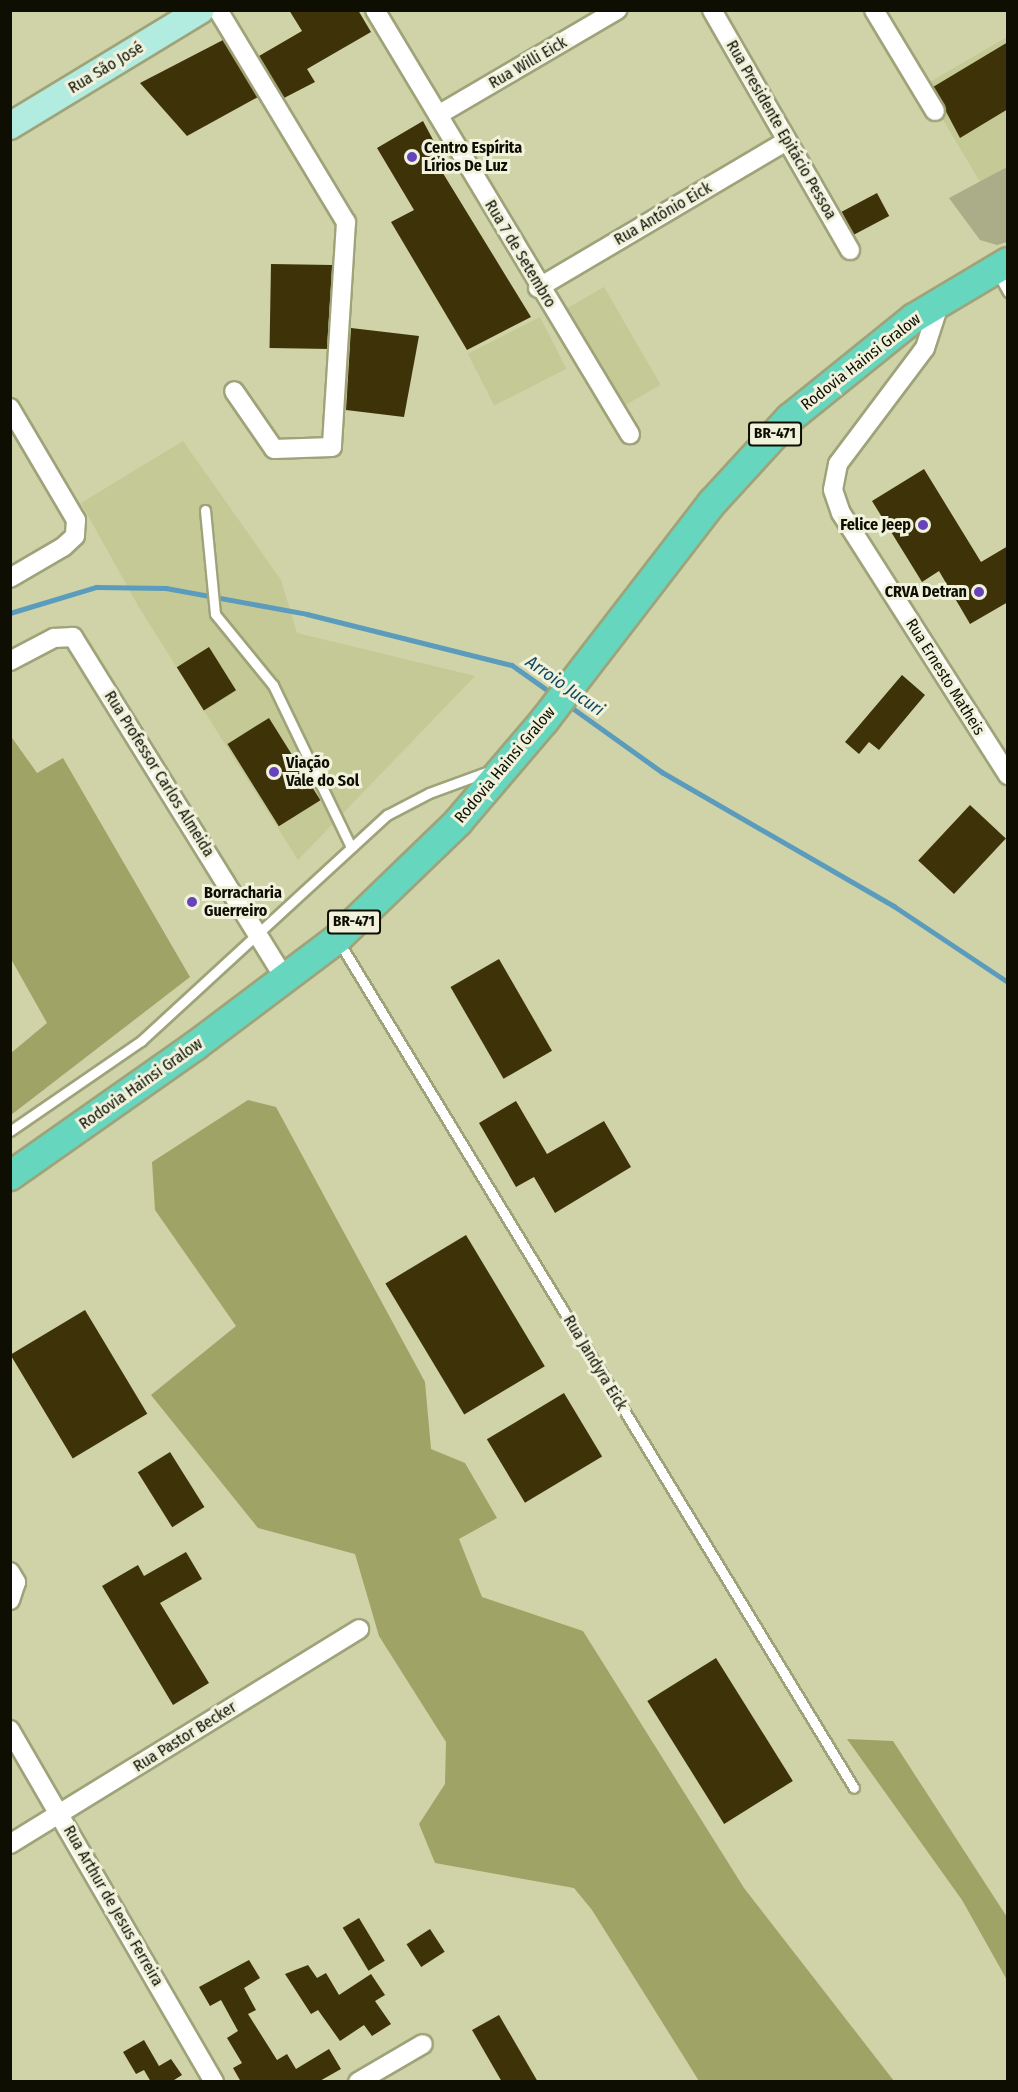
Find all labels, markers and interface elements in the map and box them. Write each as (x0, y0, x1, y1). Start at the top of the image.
street label: Rua Willi Eick (486, 33, 570, 93)
street label: Rua Presidente Epitácio Pessoa (722, 37, 840, 223)
street label: Rua São José (65, 38, 147, 98)
place label: Centro Espírita Lírios De Luz (424, 138, 522, 176)
marker: Centro Espírita Lírios De Luz (405, 150, 419, 164)
street label: Rua Antônio Eick (611, 178, 715, 250)
street label: Rua 7 de Setembro (480, 197, 560, 311)
street label: Rodovia Hainsi Gralow (797, 309, 925, 415)
road number: BR-471 (748, 422, 802, 446)
place label: Felice Jeep (840, 515, 911, 535)
marker: Felice Jeep (916, 518, 930, 532)
place label: CRVA Detran (885, 582, 967, 602)
marker: CRVA Detran (972, 585, 986, 599)
street label: Rua Ernesto Matheis (901, 615, 989, 739)
water label: Arroio Jucuri (522, 651, 608, 721)
street label: Rua Professor Carlos Almeida (100, 687, 218, 861)
street label: Rodovia Hainsi Gralow (451, 703, 559, 827)
place label: Viação Vale do Sol (286, 753, 359, 791)
marker: Viação Vale do Sol (267, 765, 281, 779)
place label: Borracharia Guerreiro (204, 883, 282, 921)
marker: Borracharia Guerreiro (185, 895, 199, 909)
road number: BR-471 (327, 910, 381, 934)
street label: Rodovia Hainsi Gralow (76, 1034, 206, 1134)
street label: Rua Jandyra Eick (559, 1312, 631, 1414)
street label: Rua Pastor Becker (130, 1698, 240, 1776)
street label: Rua Arthur de Jesus Ferreira (59, 1822, 167, 1990)

